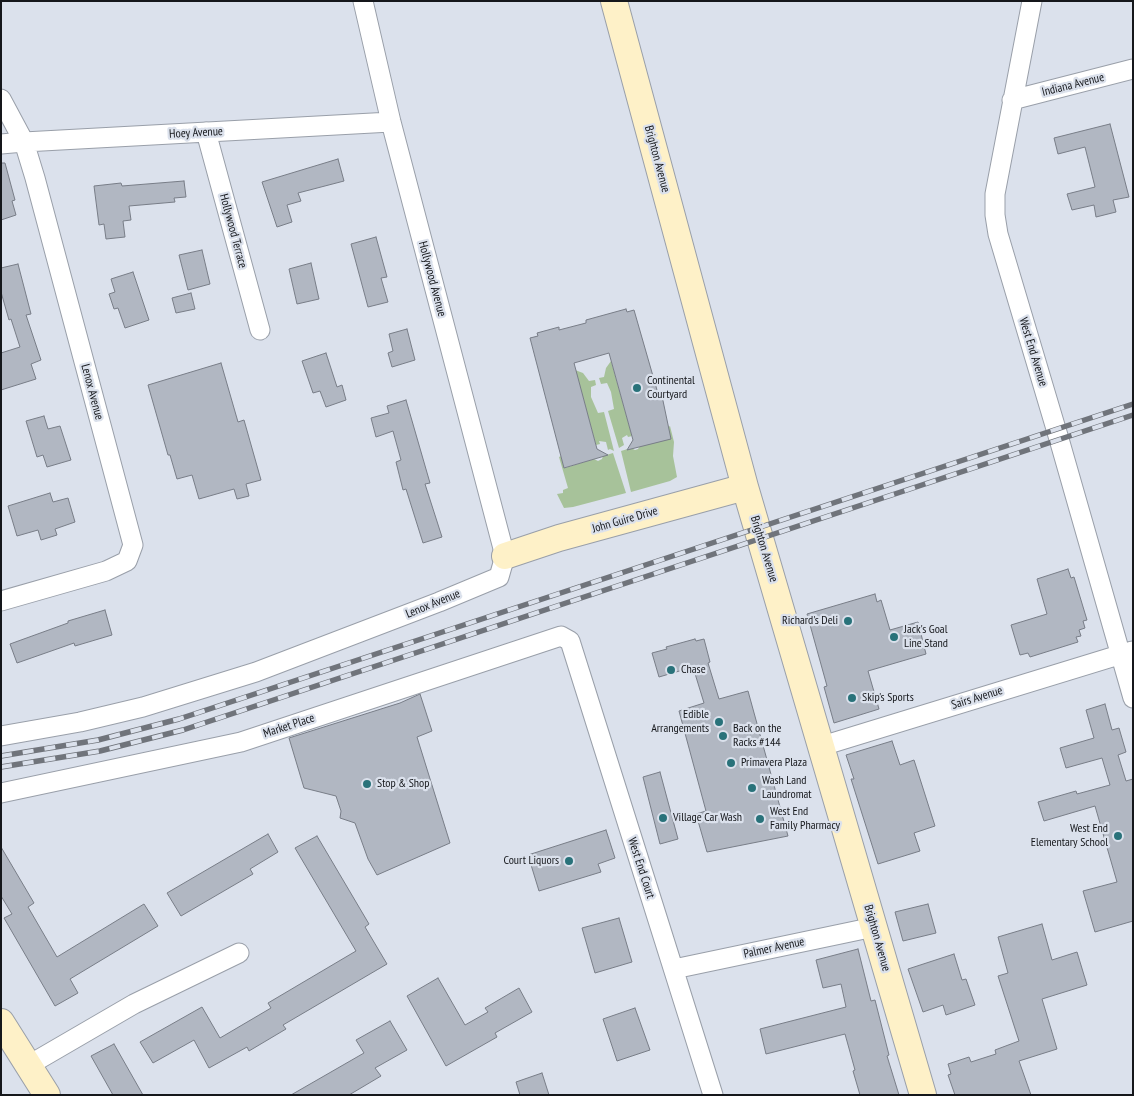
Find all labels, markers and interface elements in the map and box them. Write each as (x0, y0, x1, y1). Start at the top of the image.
street label: Indiana Avenue (1040, 70, 1106, 100)
street label: Hoey Avenue (169, 124, 223, 142)
street label: Brighton Avenue (641, 124, 673, 194)
street label: Hollywood Terrace (216, 192, 250, 270)
street label: Hollywood Avenue (415, 240, 449, 318)
street label: West End Avenue (1016, 316, 1050, 388)
street label: Lenox Avenue (78, 362, 106, 422)
place label: Continental Courtyard (647, 374, 695, 402)
marker: Continental Courtyard (631, 382, 643, 394)
street label: John Guire Drive (591, 504, 659, 536)
street label: Brighton Avenue (747, 514, 781, 584)
street label: Lenox Avenue (404, 587, 462, 621)
place label: Richard's Deli (782, 614, 838, 628)
marker: Richard's Deli (842, 615, 854, 627)
place label: Jack's Goal Line Stand (904, 623, 948, 651)
marker: Jack's Goal Line Stand (888, 631, 900, 643)
place label: Chase (681, 663, 706, 677)
marker: Chase (665, 664, 677, 676)
street label: Sairs Avenue (950, 683, 1004, 713)
place label: Skip's Sports (862, 691, 914, 705)
marker: Skip's Sports (846, 692, 858, 704)
place label: Edible Arrangements (651, 708, 709, 736)
street label: Market Place (262, 711, 316, 741)
marker: Edible Arrangements (713, 716, 725, 728)
place label: Back on the Racks #144 (733, 722, 781, 750)
marker: Back on the Racks #144 (717, 730, 729, 742)
place label: Primavera Plaza (741, 756, 807, 770)
marker: Primavera Plaza (725, 757, 737, 769)
place label: Wash Land Laundromat (762, 774, 812, 802)
place label: Stop & Shop (377, 777, 430, 791)
marker: Stop & Shop (361, 778, 373, 790)
marker: Wash Land Laundromat (746, 782, 758, 794)
place label: West End Family Pharmacy (770, 805, 840, 833)
place label: Village Car Wash (673, 811, 742, 825)
marker: Village Car Wash (657, 812, 669, 824)
marker: West End Family Pharmacy (754, 813, 766, 825)
place label: West End Elementary School (1031, 822, 1108, 850)
marker: West End Elementary School (1112, 830, 1124, 842)
street label: West End Court (624, 836, 658, 900)
place label: Court Liquors (504, 854, 559, 868)
marker: Court Liquors (563, 855, 575, 867)
street label: Brighton Avenue (861, 903, 893, 973)
street label: Palmer Avenue (742, 935, 806, 961)

